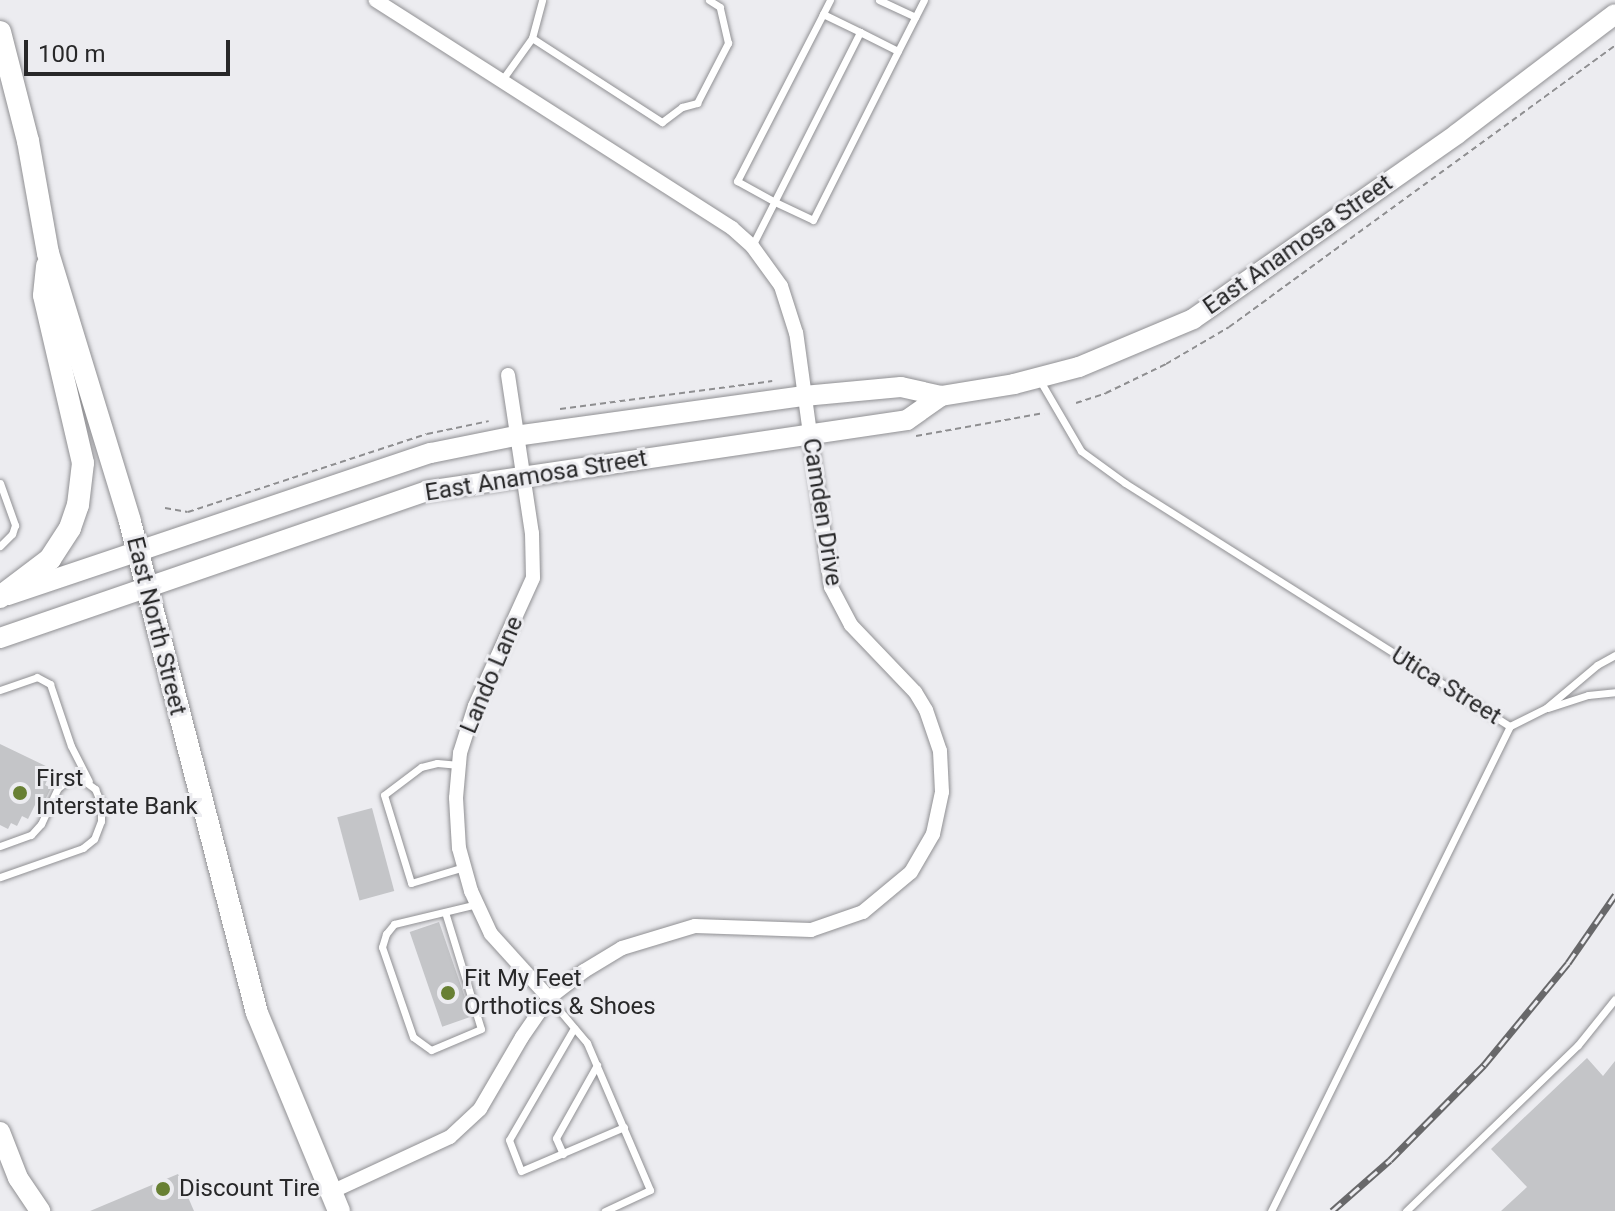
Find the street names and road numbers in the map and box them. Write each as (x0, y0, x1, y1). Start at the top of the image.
street label: East Anamosa Street (1198, 169, 1398, 321)
street label: Camden Drive (796, 436, 848, 588)
street label: East Anamosa Street (423, 444, 649, 508)
street label: East North Street (120, 534, 192, 718)
street label: Lando Lane (454, 612, 530, 738)
street label: Utica Street (1386, 641, 1506, 731)

